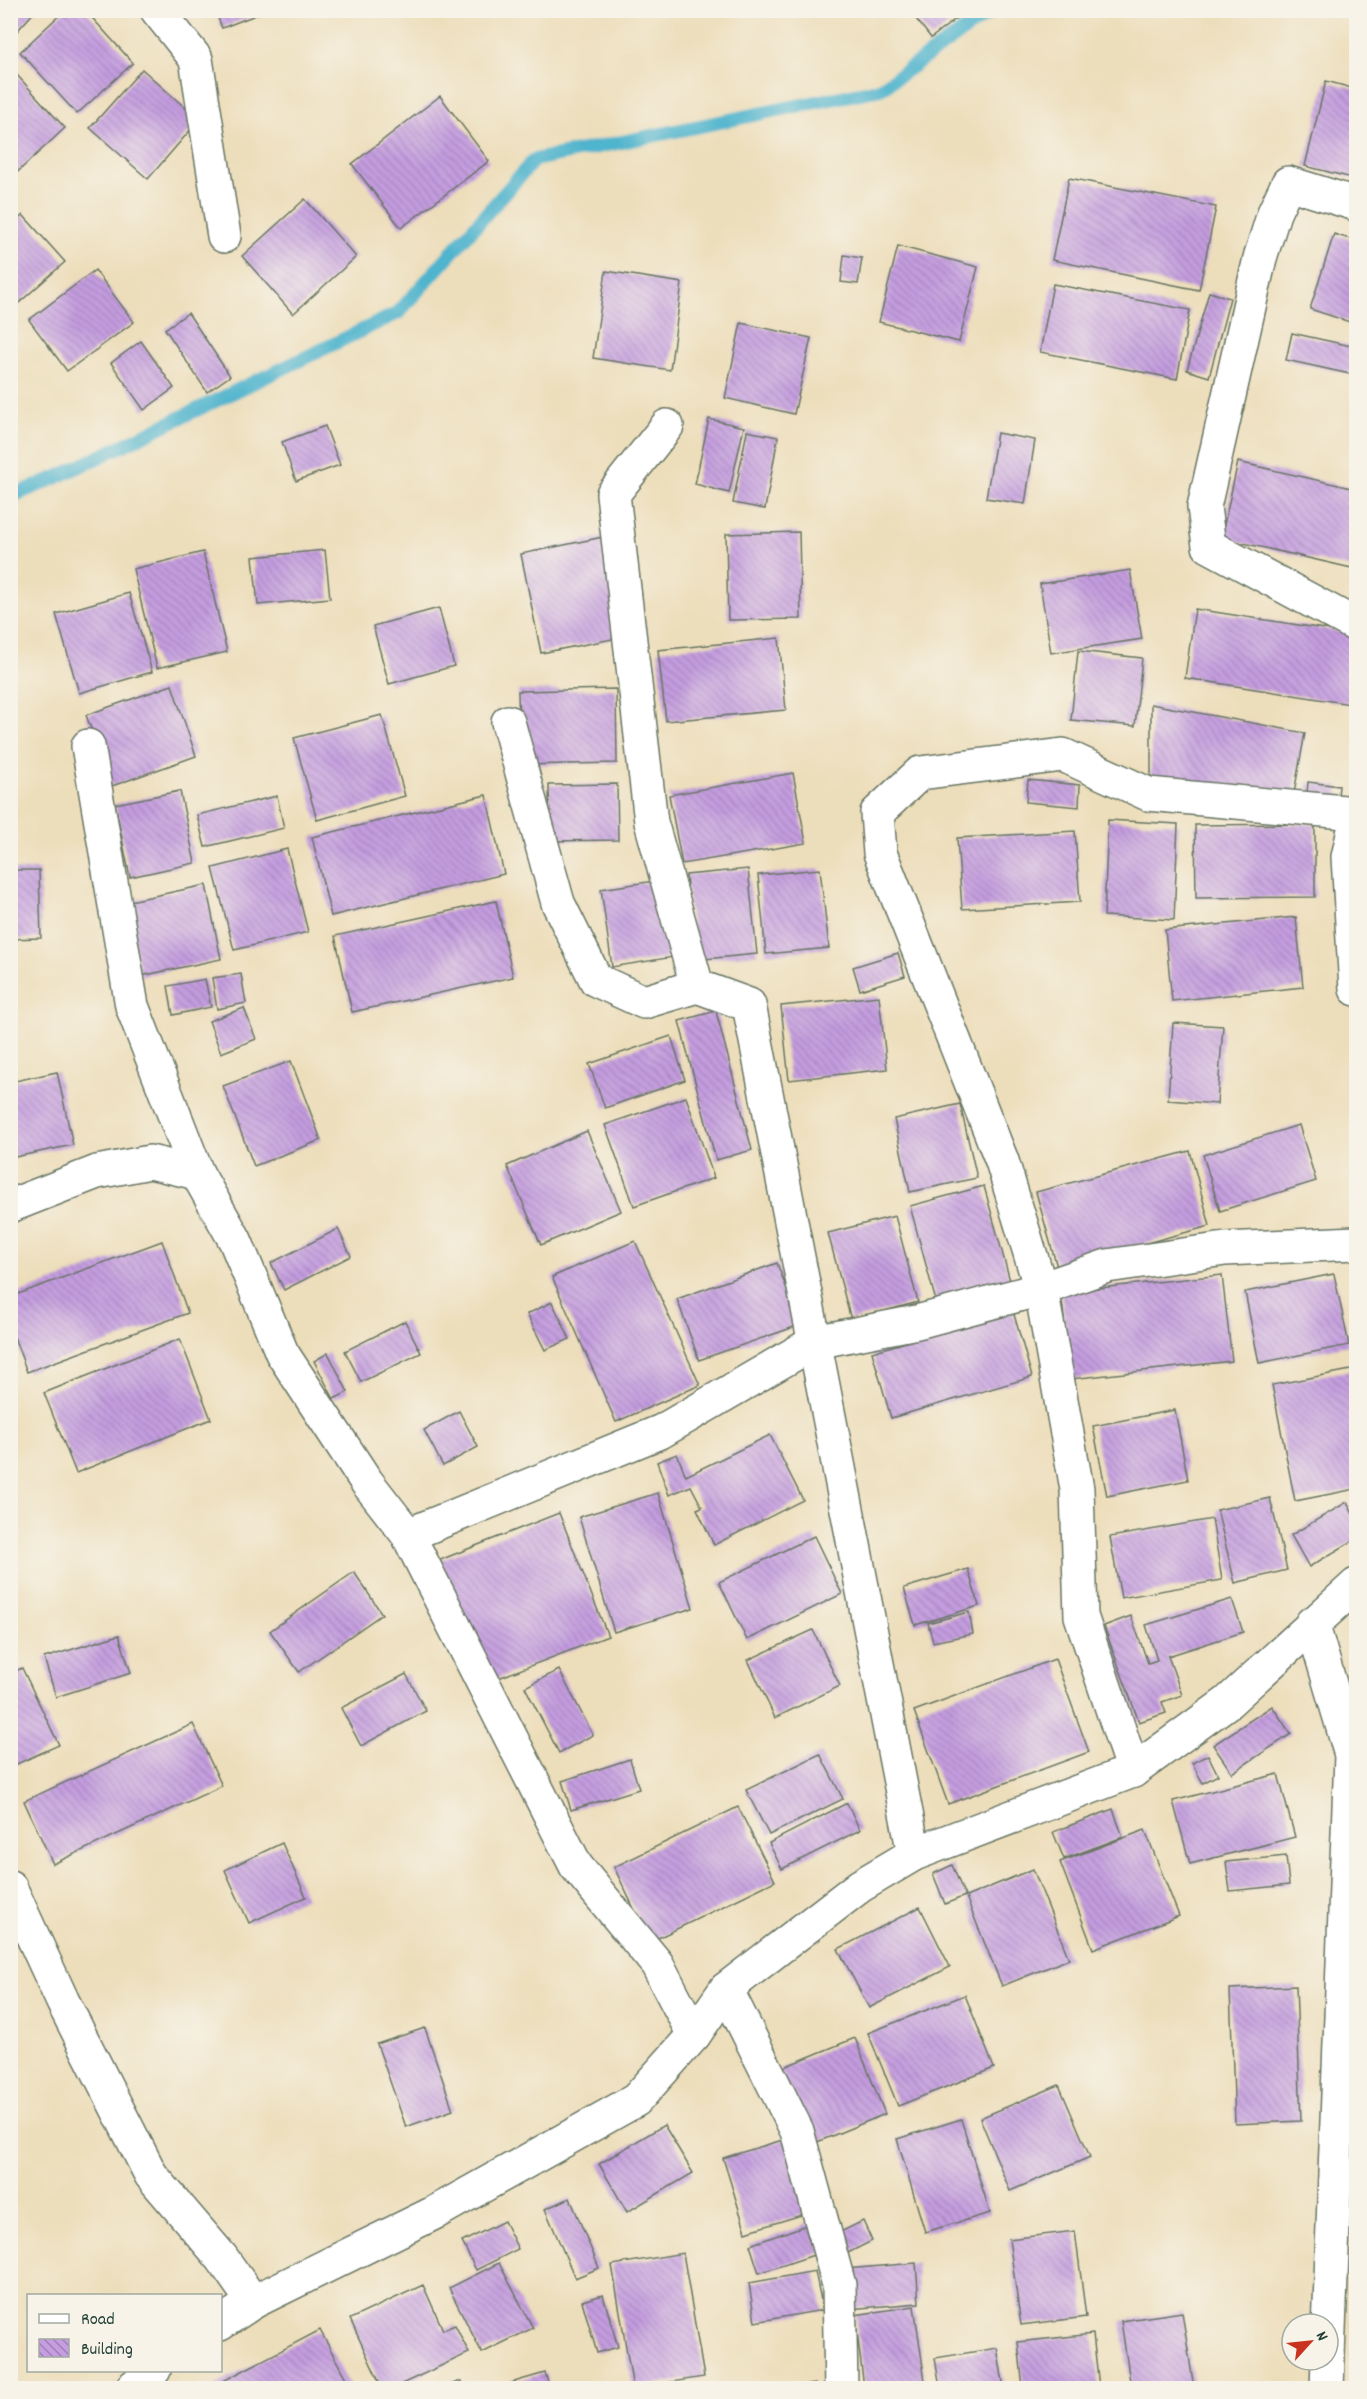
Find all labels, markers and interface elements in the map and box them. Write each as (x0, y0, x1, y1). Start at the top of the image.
legend (27, 2294, 222, 2372)
text: Road (81, 2308, 115, 2333)
north arrow (1280, 2312, 1340, 2372)
text: N (1309, 2328, 1333, 2345)
text: Building (81, 2338, 133, 2363)

